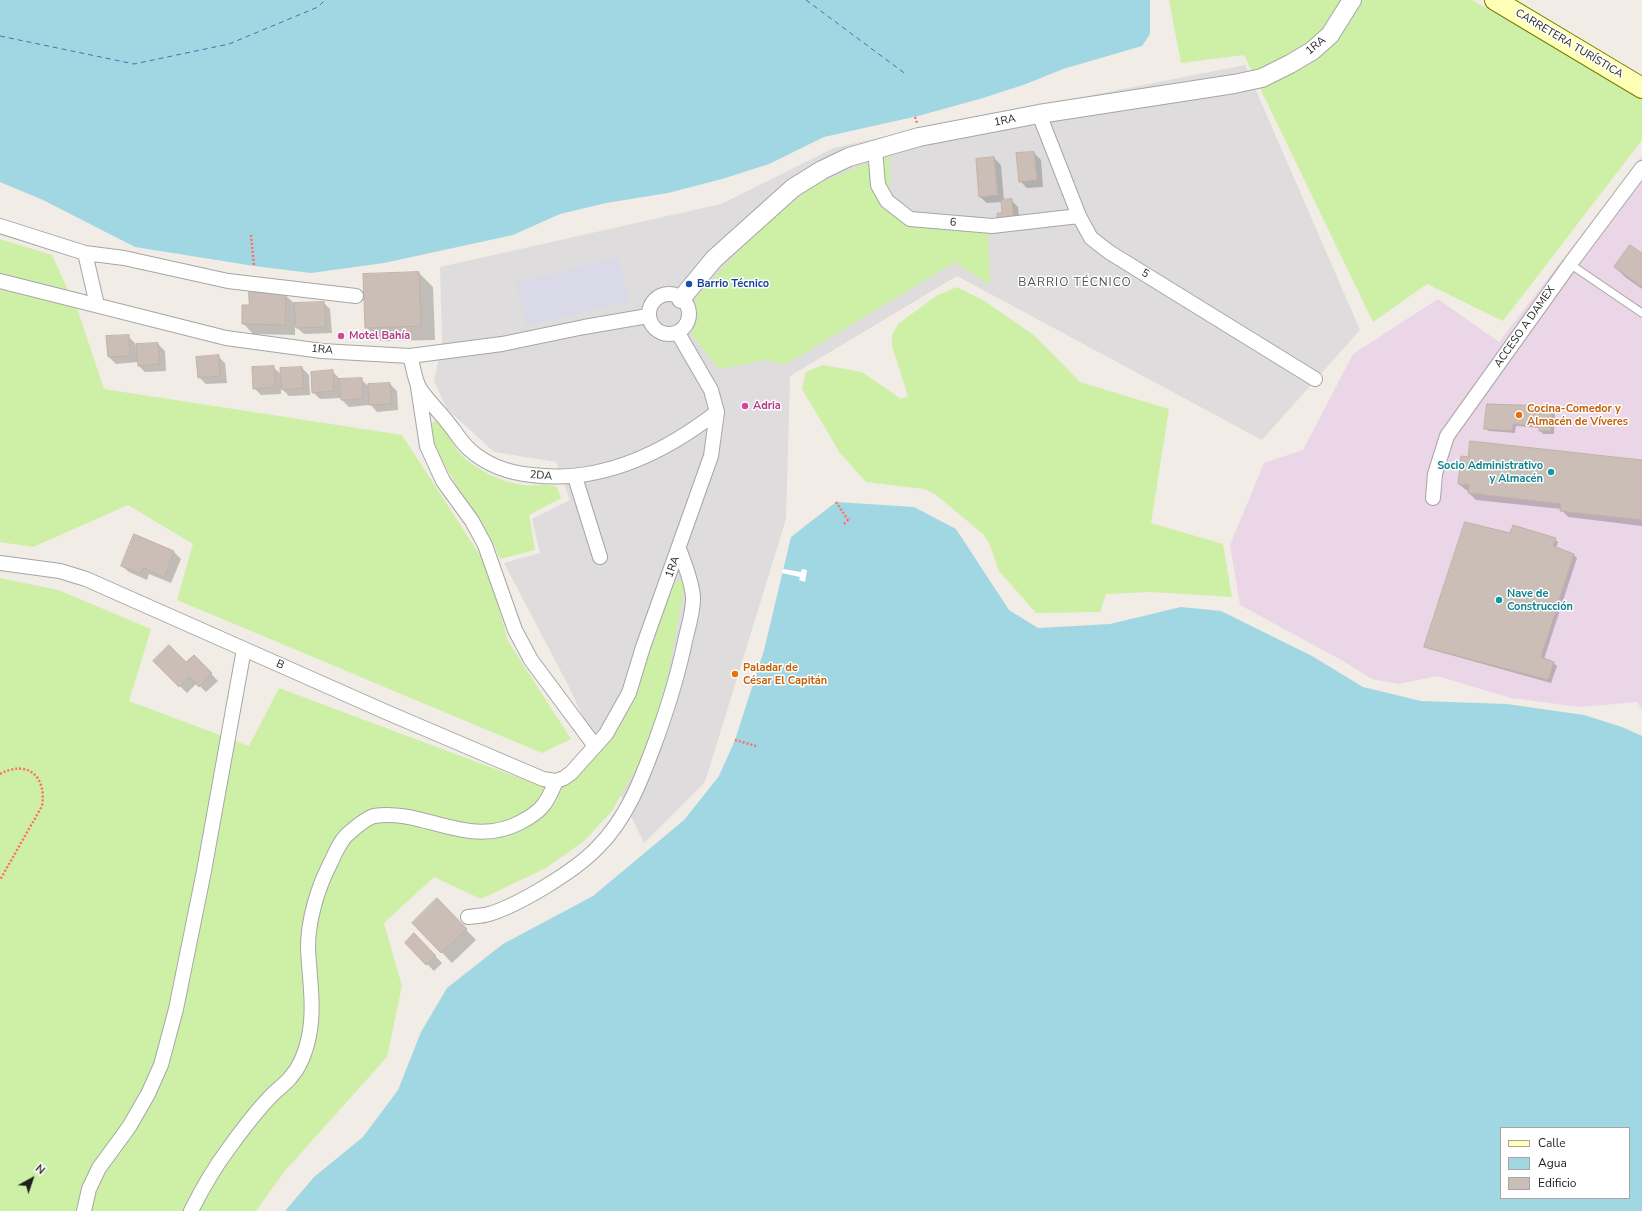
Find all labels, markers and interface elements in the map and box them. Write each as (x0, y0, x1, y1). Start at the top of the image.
street label: CARRETERA TURÍSTICA (1513, 7, 1625, 81)
street label: 1RA (1303, 34, 1329, 58)
street label: 1RA (993, 112, 1017, 130)
street label: 6 (949, 216, 957, 230)
street label: 5 (1139, 267, 1151, 281)
district label: BARRIO TÉCNICO (1018, 276, 1132, 290)
place label: Barrio Técnico (697, 277, 769, 291)
marker: Barrio Técnico (684, 279, 694, 289)
street label: ACCESO A DAMEX (1492, 284, 1558, 370)
place label: Motel Bahía (349, 329, 410, 343)
marker: Motel Bahía (336, 331, 346, 341)
street label: 1RA (311, 342, 333, 358)
place label: Adria (753, 399, 781, 413)
marker: Adria (740, 401, 750, 411)
place label: Cocina-Comedor y Almacén de Víveres (1527, 402, 1628, 428)
marker: Cocina-Comedor y Almacén de Víveres (1514, 410, 1524, 420)
place label: Socio Administrativo y Almacén (1437, 459, 1543, 485)
marker: Socio Administrativo y Almacén (1546, 467, 1556, 477)
street label: 2DA (529, 468, 553, 484)
street label: 1RA (663, 554, 683, 580)
place label: Nave de Construcción (1507, 587, 1573, 613)
marker: Nave de Construcción (1494, 595, 1504, 605)
street label: B (274, 657, 286, 673)
place label: Paladar de César El Capitán (743, 661, 827, 687)
marker: Paladar de César El Capitán (730, 669, 740, 679)
legend (1500, 1127, 1630, 1199)
text: Calle (1538, 1135, 1566, 1151)
text: Agua (1538, 1155, 1567, 1171)
north arrow (12, 1159, 52, 1199)
text: N (32, 1161, 48, 1178)
text: Edificio (1538, 1175, 1576, 1191)

